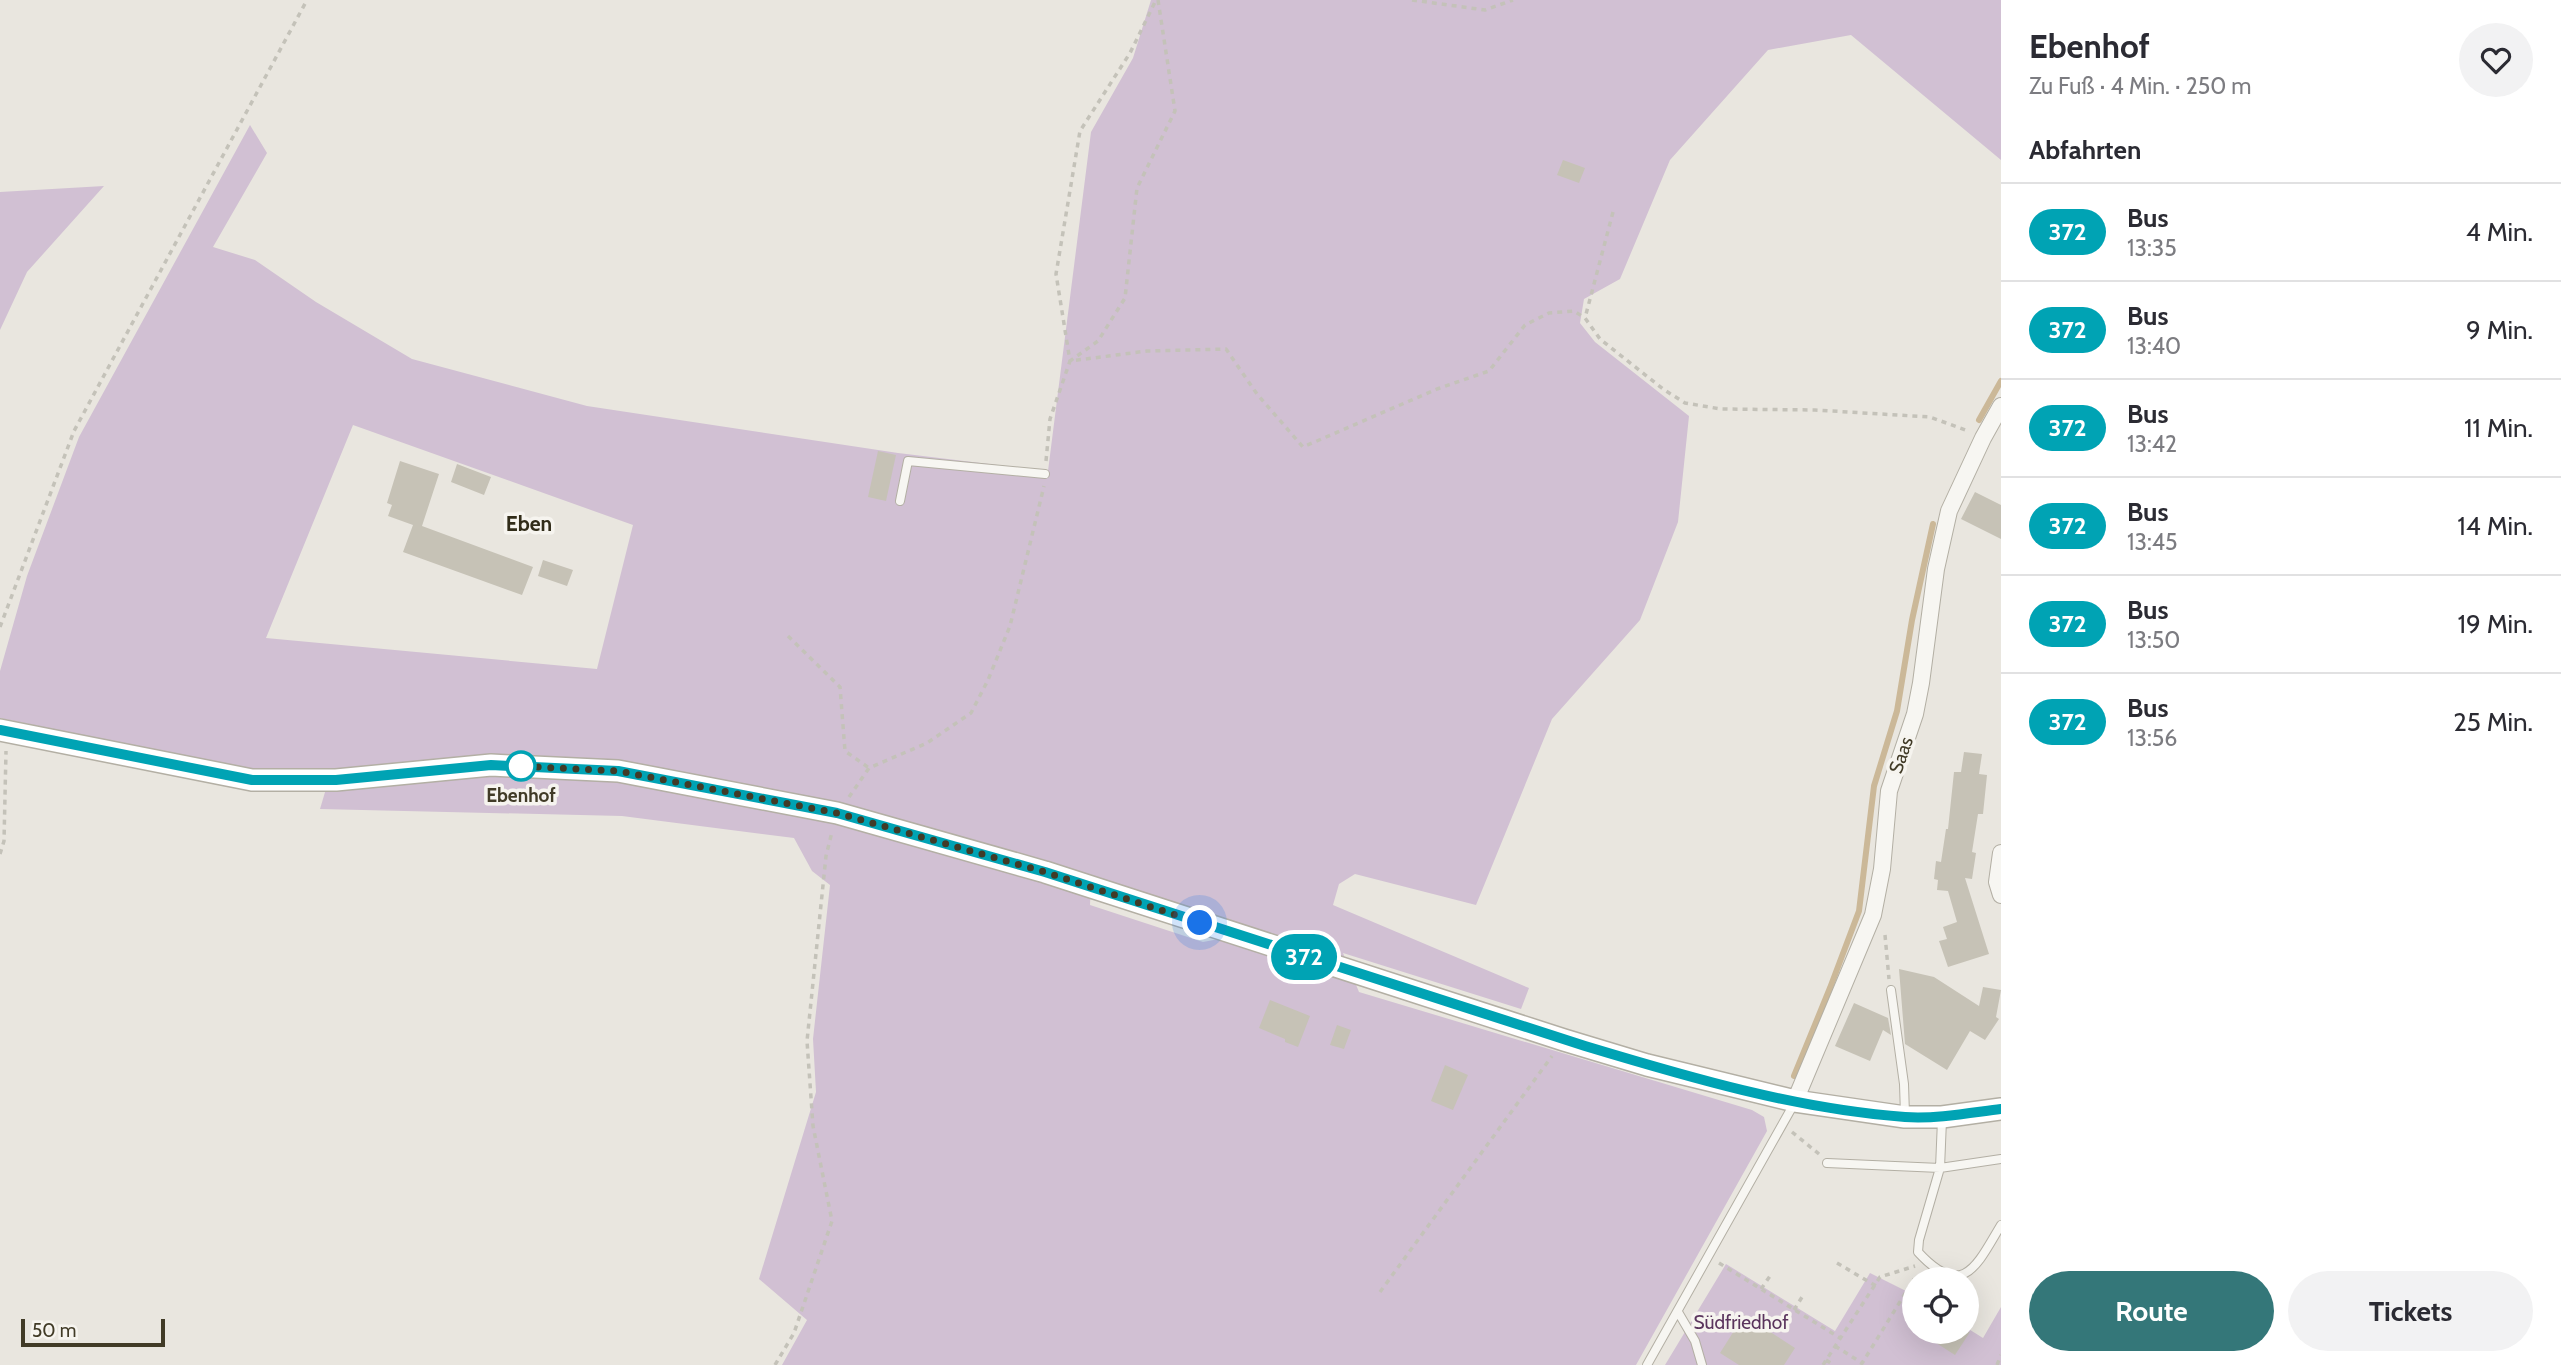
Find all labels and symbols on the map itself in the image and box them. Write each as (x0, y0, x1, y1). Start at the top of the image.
district label: Eben (506, 511, 552, 536)
street label: Saas (1884, 734, 1918, 776)
marker: Ebenhof (506, 751, 536, 781)
place label: Ebenhof (486, 784, 556, 807)
your location (1182, 905, 1217, 940)
line badge: 372 (1264, 934, 1344, 980)
park label: Südfriedhof (1693, 1311, 1789, 1334)
scale bar (21, 1316, 164, 1348)

